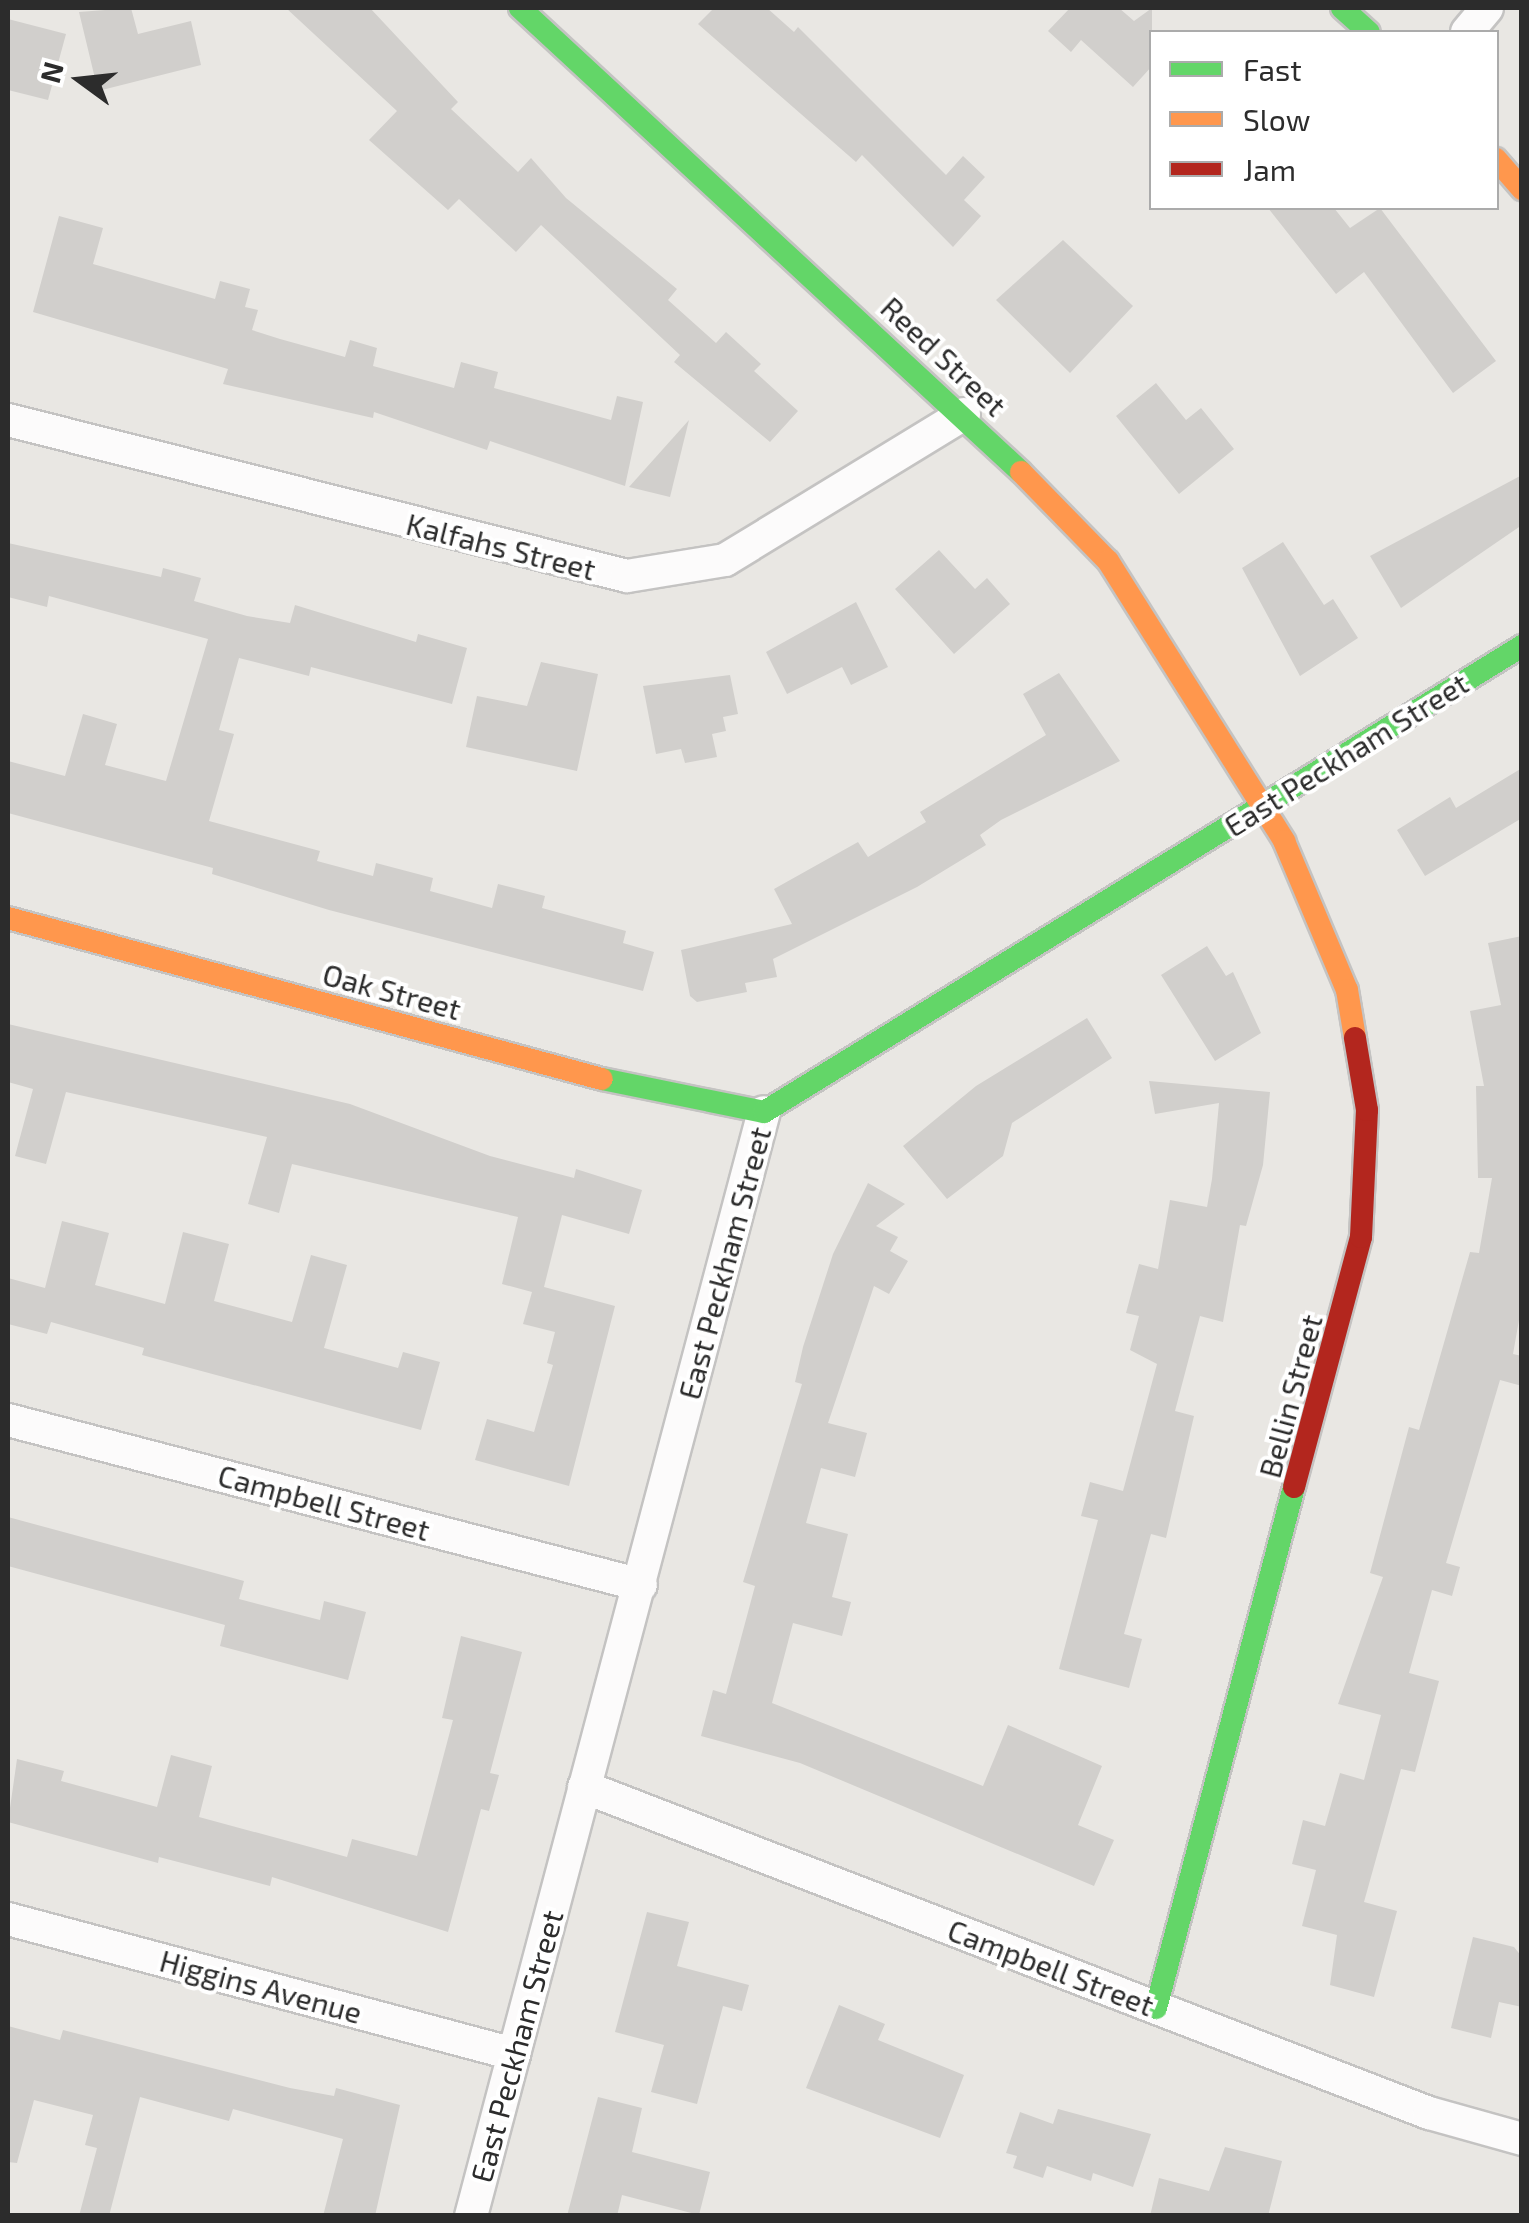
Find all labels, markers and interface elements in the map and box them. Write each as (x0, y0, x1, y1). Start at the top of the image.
north arrow (30, 30, 130, 130)
legend (1149, 30, 1499, 210)
text: Fast (1243, 51, 1302, 87)
text: N (32, 58, 70, 86)
text: Slow (1243, 101, 1310, 137)
text: Jam (1243, 151, 1296, 187)
street label: Reed Street (874, 289, 1014, 423)
street label: Kalfahs Street (403, 505, 599, 587)
street label: East Peckham Street (1218, 664, 1474, 844)
street label: Oak Street (319, 955, 465, 1027)
street label: East Peckham Street (670, 1123, 778, 1403)
street label: Bellin Street (1251, 1310, 1329, 1482)
street label: Campbell Street (214, 1456, 434, 1548)
street label: East Peckham Street (462, 1906, 570, 2186)
street label: Campbell Street (943, 1911, 1159, 2023)
street label: Higgins Avenue (156, 1942, 366, 2030)

